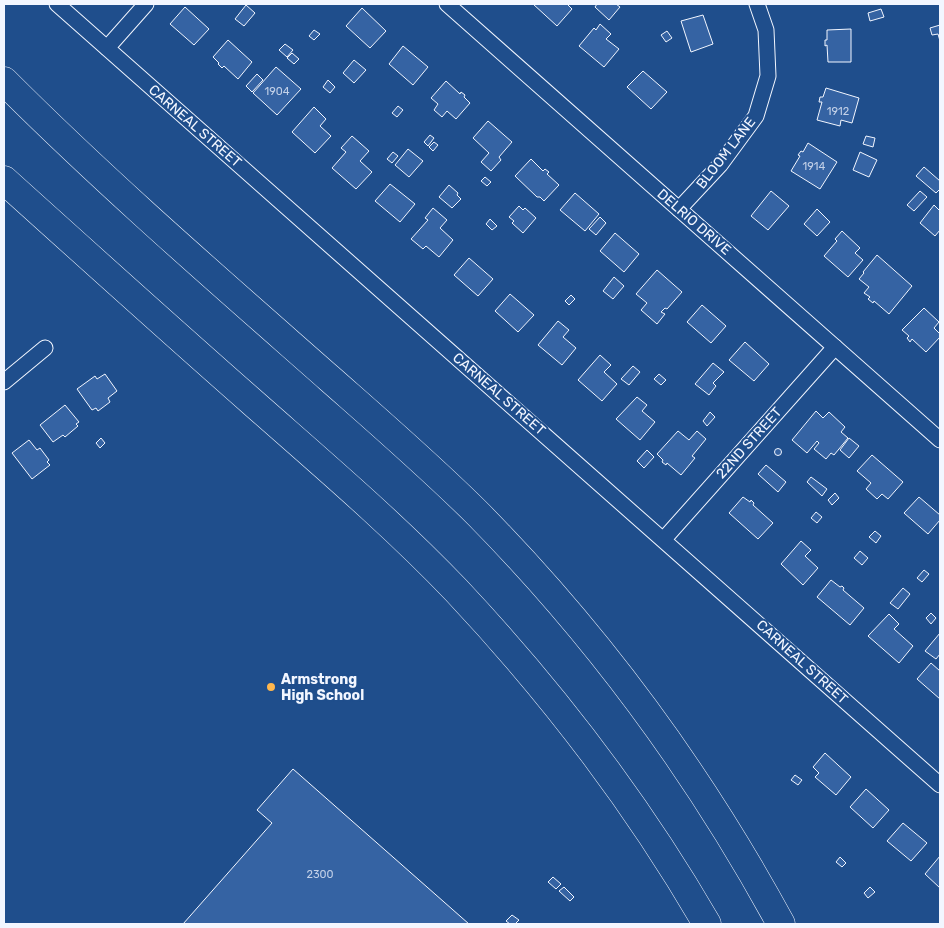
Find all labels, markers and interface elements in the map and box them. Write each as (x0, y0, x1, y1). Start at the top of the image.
street label: CARNEAL STREET (145, 81, 245, 171)
house number: 1904 (264, 85, 290, 98)
house number: 1912 (827, 105, 849, 118)
street label: BLOOM LANE (693, 114, 759, 192)
house number: 1914 (803, 160, 826, 173)
street label: DELRIO DRIVE (654, 185, 734, 259)
street label: CARNEAL STREET (449, 349, 549, 439)
street label: 22ND STREET (713, 404, 785, 482)
street label: CARNEAL STREET (753, 616, 851, 708)
place label: Armstrong High School (281, 671, 364, 704)
marker: Armstrong High School (265, 681, 277, 693)
house number: 2300 (306, 868, 334, 881)

